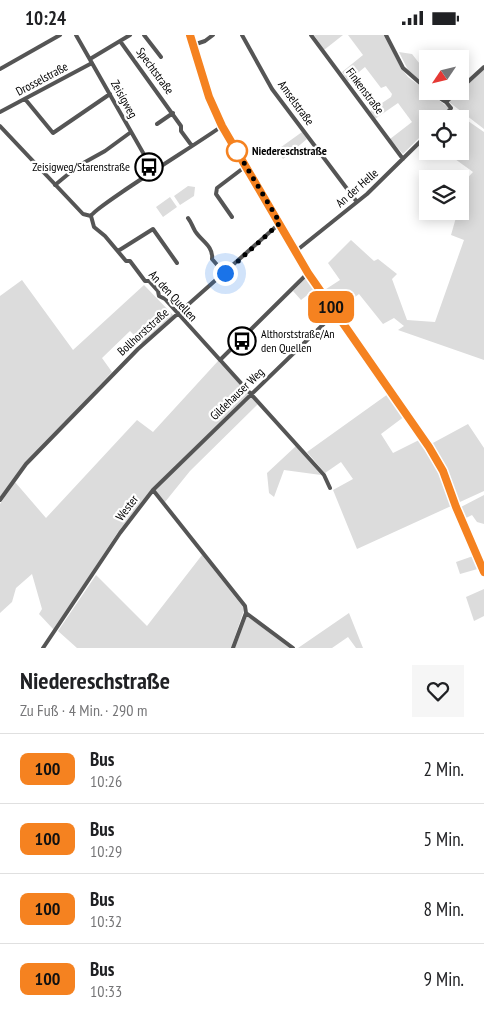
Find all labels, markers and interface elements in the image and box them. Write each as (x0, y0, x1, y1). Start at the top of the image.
text: 10:24 (25, 6, 66, 30)
street label: Spechtstraße (133, 44, 177, 97)
north arrow (419, 50, 469, 100)
map controls (419, 50, 469, 220)
street label: Drosselstraße (13, 59, 70, 99)
street label: Finkenstraße (343, 65, 388, 117)
street label: Zeisigweg (108, 77, 141, 120)
street label: Amselstraße (275, 77, 318, 128)
button: locate (419, 110, 469, 160)
marker: Niedereschstraße (226, 140, 248, 162)
place label: Niedereschstraße (252, 143, 327, 158)
bus stop icon: Zeisigweg/Starenstraße (134, 152, 164, 182)
place label: Zeisigweg/Starenstraße (32, 159, 130, 174)
street label: An der Helle (332, 165, 381, 210)
button: layers (419, 170, 469, 220)
your location (213, 261, 238, 286)
street label: An den Quellen (146, 267, 201, 324)
line badge: 100 (302, 291, 360, 323)
text: 100 (318, 295, 344, 318)
street label: Bollhorststraße (114, 305, 171, 359)
bus stop icon: Althorststraße/An den Quellen (227, 326, 257, 356)
place label: Althorststraße/An den Quellen (261, 326, 335, 355)
street label: Gildehauser Weg (207, 364, 267, 423)
street label: Wester (112, 491, 141, 523)
text: Niedereschstraße (20, 665, 170, 696)
button: heart (412, 665, 464, 717)
text: Zu Fuß · 4 Min. · 290 m (20, 700, 147, 720)
text: Bus (90, 747, 114, 771)
text: 100 (35, 757, 60, 780)
text: 2 Min. (423, 757, 464, 781)
text: 10:26 (90, 771, 122, 791)
text: Bus (90, 817, 114, 841)
text: 100 (35, 827, 60, 850)
text: 5 Min. (423, 827, 464, 851)
text: 10:29 (90, 841, 122, 861)
text: Bus (90, 887, 114, 911)
text: 100 (35, 897, 60, 920)
text: 8 Min. (423, 897, 464, 921)
text: 10:32 (90, 911, 122, 931)
text: Bus (90, 957, 114, 981)
text: 100 (35, 967, 60, 990)
text: 9 Min. (423, 967, 464, 991)
text: 10:33 (90, 981, 122, 1001)

